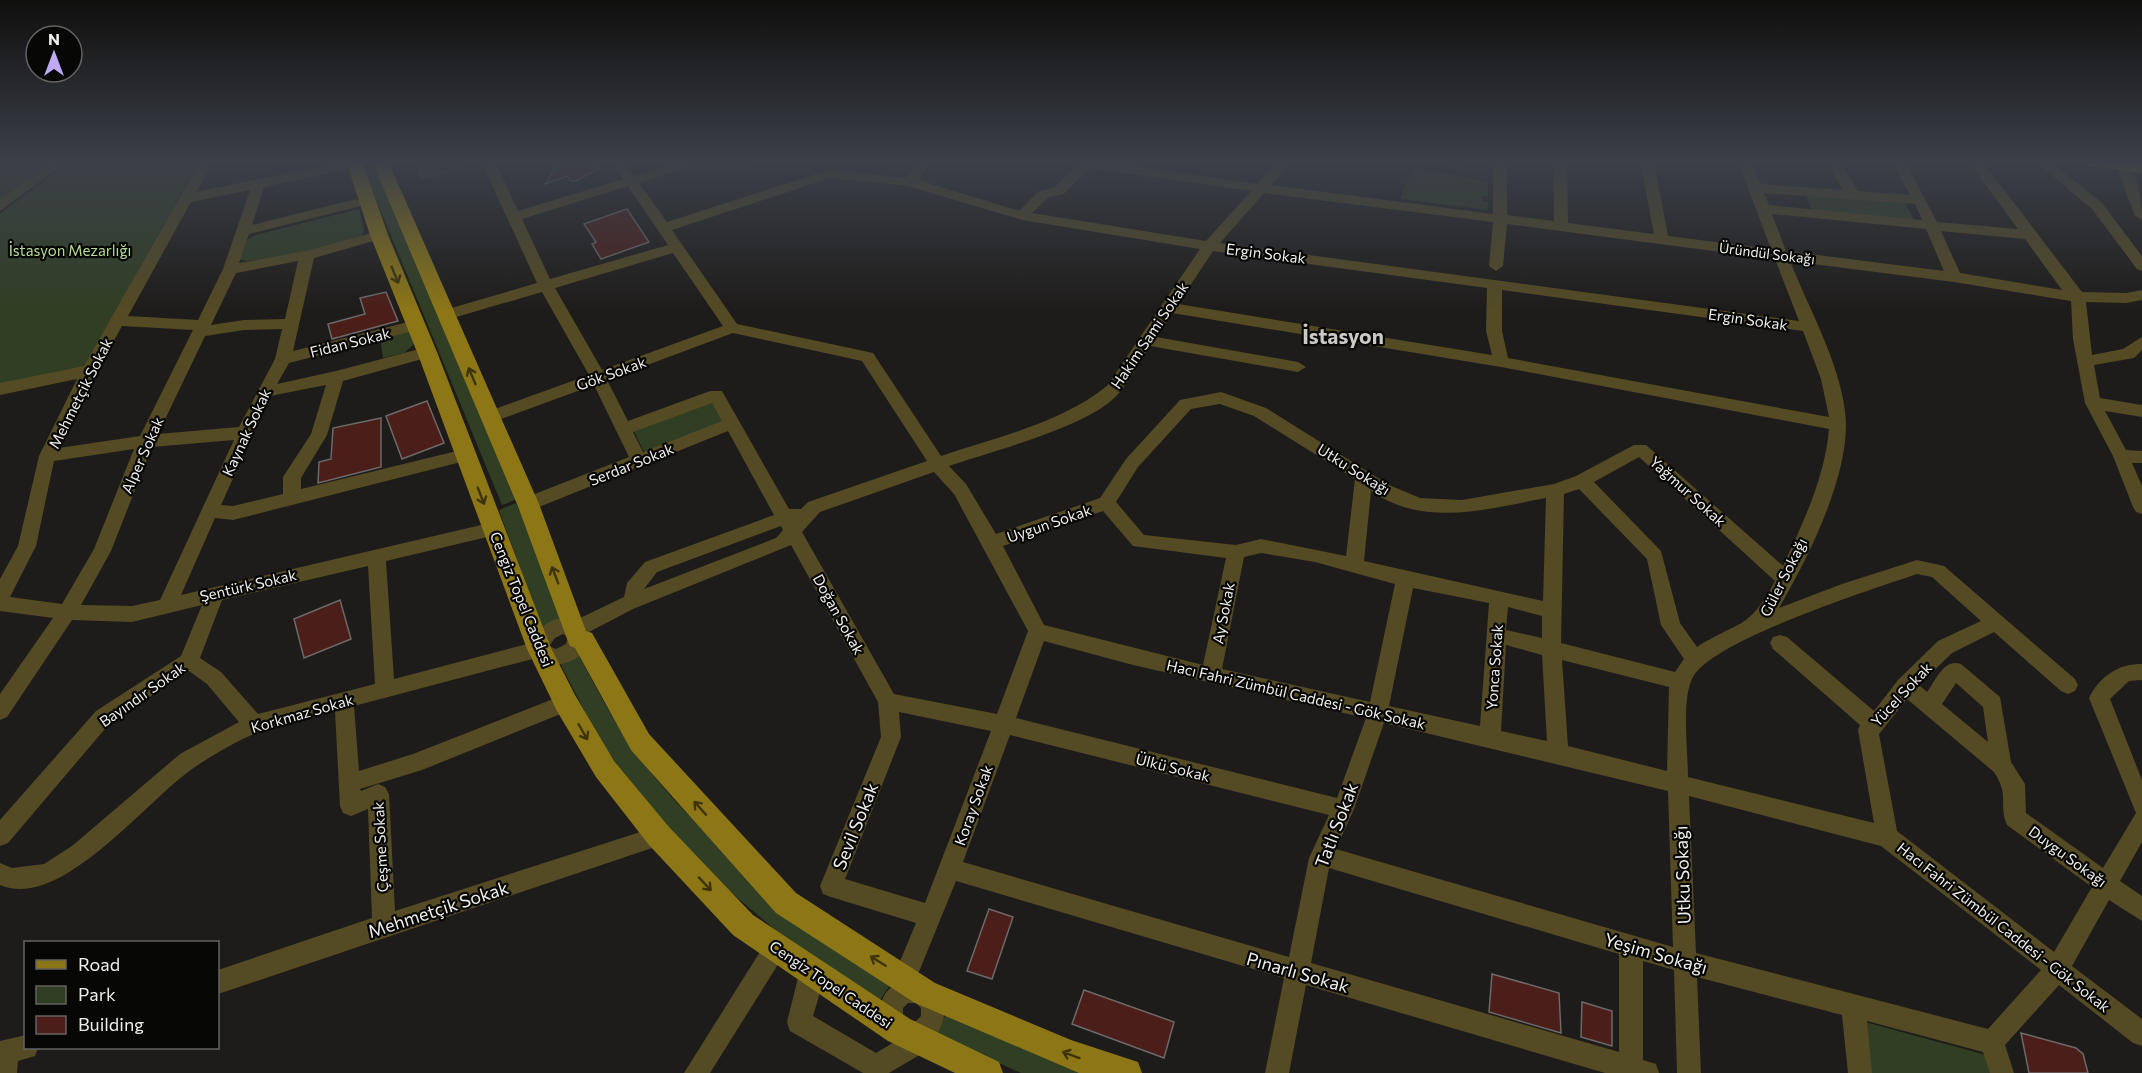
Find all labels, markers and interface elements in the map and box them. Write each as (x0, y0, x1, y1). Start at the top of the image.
north arrow (24, 24, 84, 84)
text: N (48, 29, 60, 48)
street label: Ergin Sokak (1225, 239, 1307, 267)
street label: Üründül Sokağı (1718, 239, 1816, 267)
park label: İstasyon Mezarlığı (9, 241, 131, 259)
one-way arrow (390, 266, 401, 284)
street label: Hakim Sami Sokak (1106, 278, 1192, 392)
street label: Ergin Sokak (1707, 305, 1789, 333)
street label: Fidan Sokak (308, 323, 392, 361)
district label: İstasyon (1302, 323, 1384, 348)
street label: Mehmetçik Sokak (44, 335, 116, 451)
street label: Gök Sokak (574, 352, 648, 394)
one-way arrow (466, 367, 477, 385)
street label: Kaynak Sokak (218, 385, 274, 479)
street label: Alper Sokak (117, 414, 167, 496)
street label: Serdar Sokak (586, 439, 676, 489)
street label: Utku Sokağı (1314, 440, 1394, 498)
street label: Yağmur Sokak (1646, 452, 1730, 530)
one-way arrow (476, 486, 487, 505)
street label: Uygun Sokak (1004, 500, 1094, 546)
street label: Cengiz Topel Caddesi (487, 529, 557, 669)
street label: Güler Sokağı (1756, 535, 1810, 619)
street label: Şentürk Sokak (198, 565, 298, 605)
one-way arrow (548, 566, 559, 585)
street label: Doğan Sokak (810, 571, 868, 657)
street label: Ay Sokak (1208, 581, 1238, 645)
street label: Yonca Sokak (1482, 624, 1506, 710)
street label: Hacı Fahri Zümbül Caddesi - Gök Sokak (1165, 655, 1427, 733)
street label: Bayındır Sokak (96, 658, 188, 730)
street label: Yücel Sokak (1867, 658, 1935, 730)
street label: Korkmaz Sokak (249, 690, 355, 736)
one-way arrow (577, 723, 589, 740)
street label: Ülkü Sokak (1134, 749, 1212, 785)
street label: Koray Sokak (950, 762, 996, 848)
street label: Sevil Sokak (828, 779, 883, 873)
street label: Tatlı Sokak (1310, 779, 1362, 871)
street label: Çeşme Sokak (369, 801, 391, 893)
one-way arrow (693, 801, 707, 816)
street label: Duygu Sokağı (2025, 822, 2111, 890)
street label: Utku Sokağı (1669, 825, 1695, 925)
street label: Hacı Fahri Zümbül Caddesi - Gök Sokak (1894, 838, 2114, 1016)
street label: Mehmetçik Sokak (365, 876, 511, 942)
one-way arrow (697, 876, 711, 891)
street label: Yeşim Sokağı (1602, 928, 1710, 978)
street label: Cengiz Topel Caddesi (766, 936, 896, 1032)
legend (24, 941, 219, 1049)
street label: Pınarlı Sokak (1244, 947, 1352, 997)
text: Road (78, 953, 120, 975)
one-way arrow (870, 955, 887, 967)
text: Park (78, 983, 116, 1005)
text: Building (78, 1013, 144, 1035)
one-way arrow (1063, 1049, 1081, 1060)

